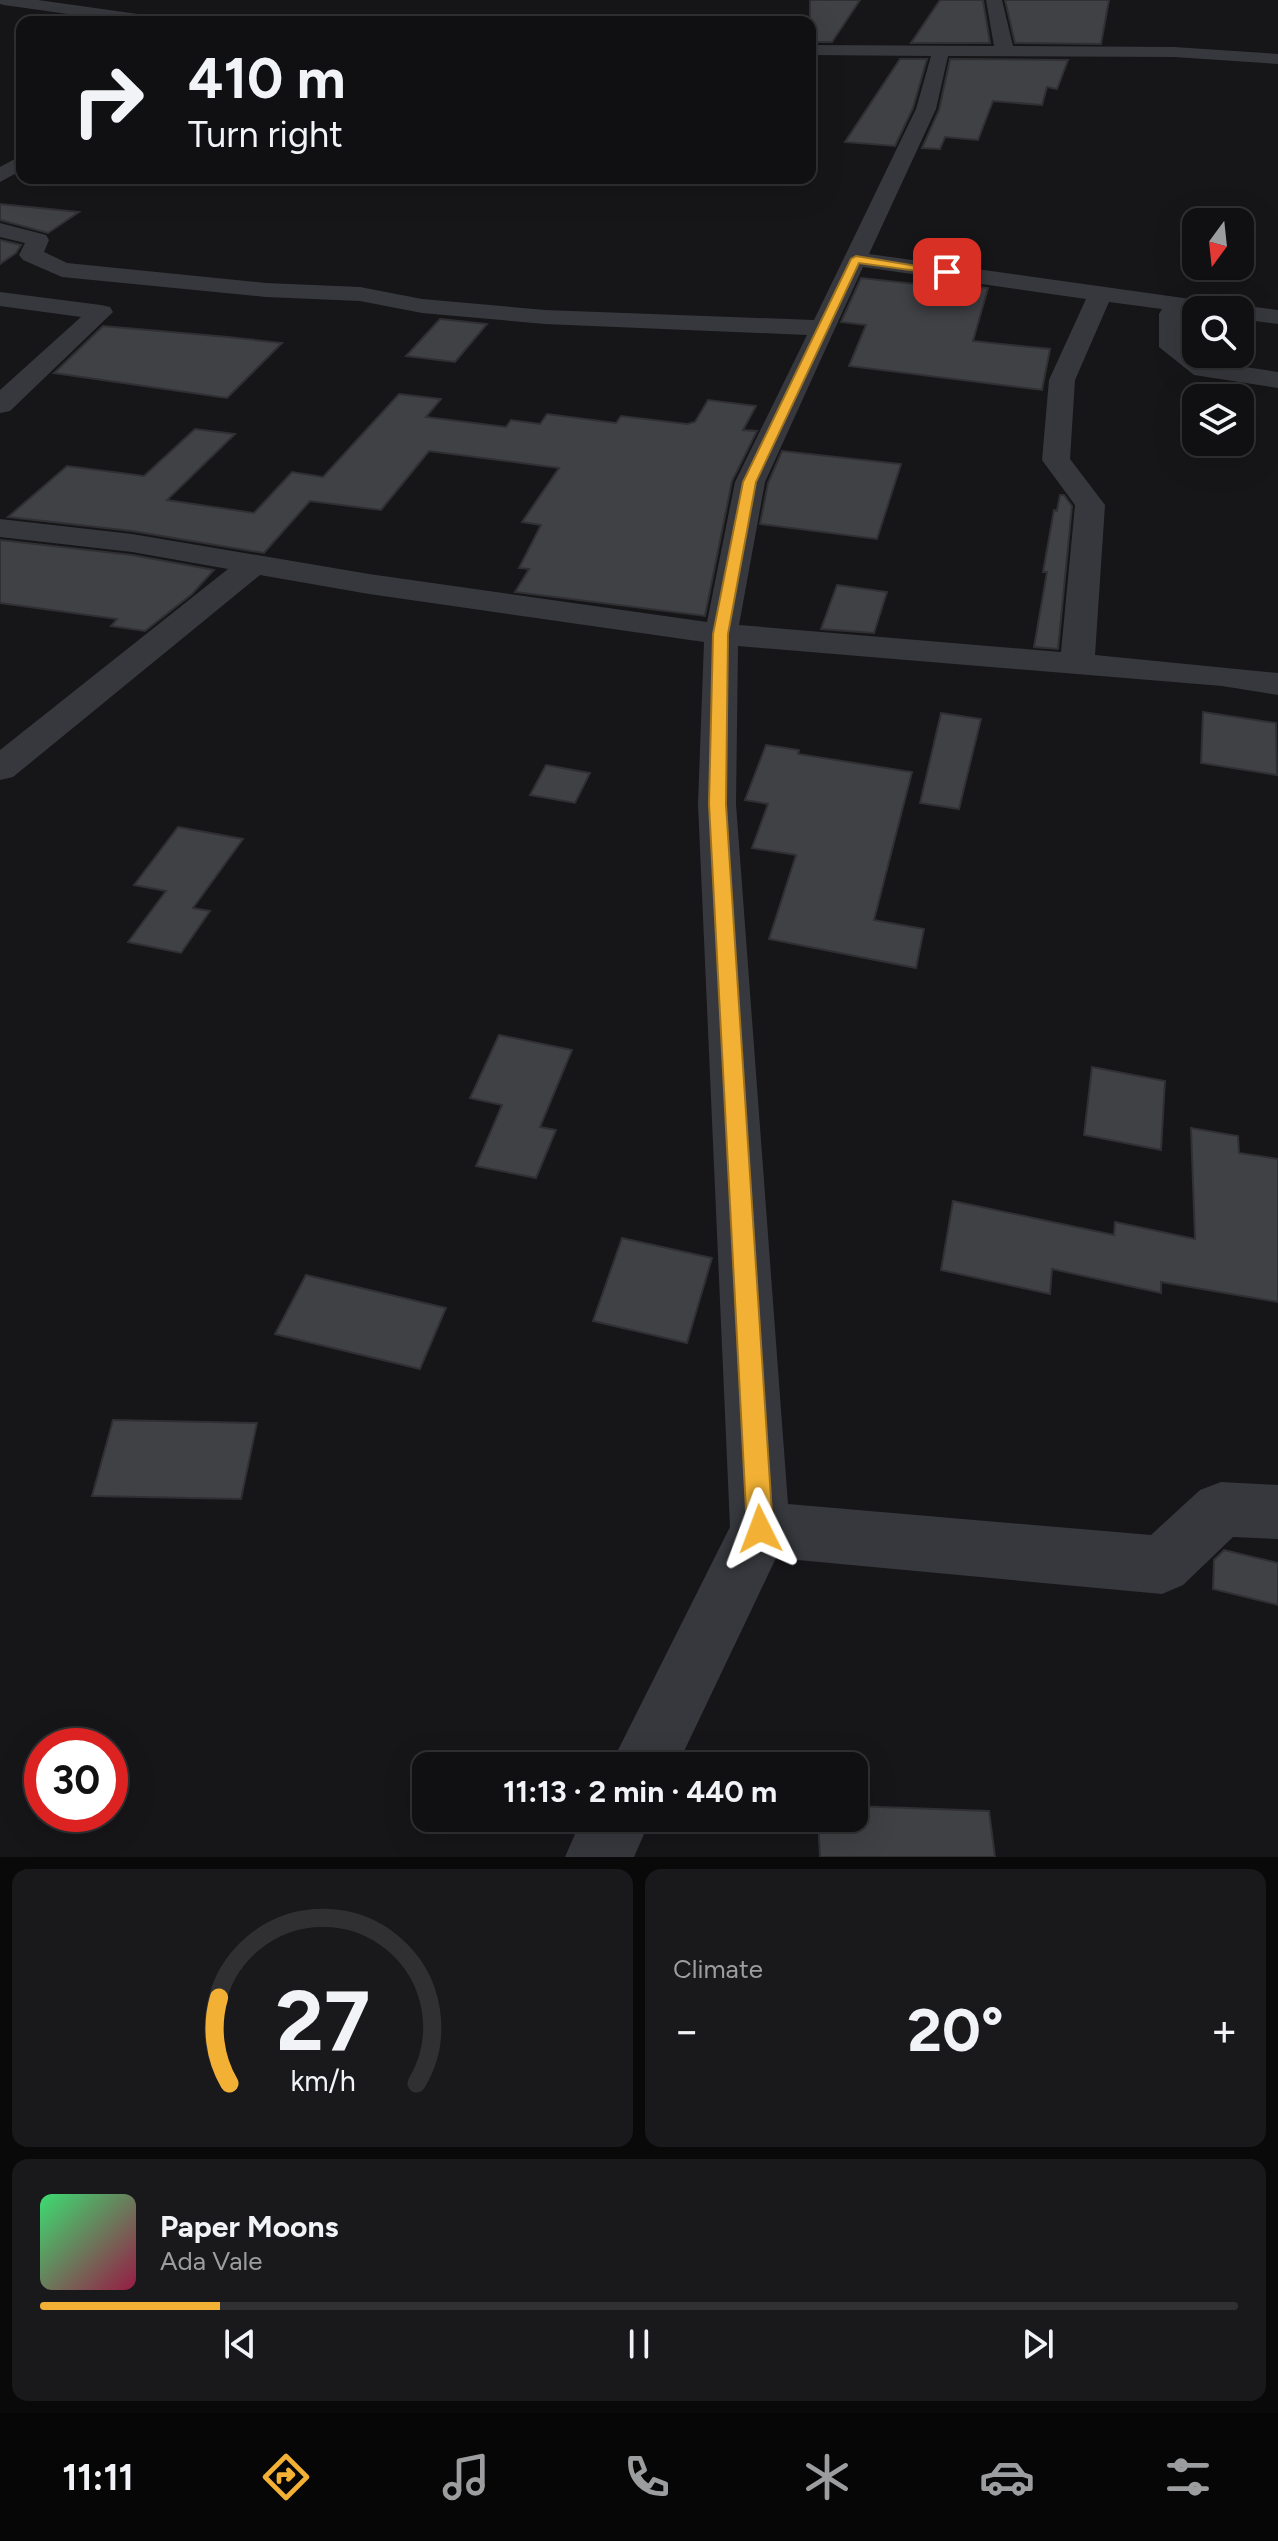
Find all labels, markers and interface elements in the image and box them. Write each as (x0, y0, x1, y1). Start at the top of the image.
text: 410 m (188, 45, 346, 112)
icon: right (56, 48, 160, 152)
text: Turn right (188, 113, 343, 156)
north arrow (1182, 208, 1254, 280)
map controls (1182, 208, 1254, 456)
pin (913, 238, 981, 306)
icon: arrive (925, 250, 969, 294)
button: search (1182, 296, 1254, 368)
button: layers (1182, 384, 1254, 456)
position arrow (718, 1487, 802, 1571)
speed limit sign: 30 (24, 1728, 128, 1832)
text: 11:13 · 2 min · 440 m (503, 1773, 777, 1810)
text: Climate (673, 1953, 763, 1985)
text: 27 (275, 1971, 370, 2071)
text: 20° (907, 1994, 1004, 2066)
text: − (673, 2004, 700, 2057)
text: + (1211, 2004, 1238, 2057)
text: km/h (290, 2064, 355, 2098)
text: Paper Moons (160, 2208, 339, 2245)
text: Ada Vale (160, 2245, 263, 2277)
icon: previous (218, 2322, 262, 2366)
icon: pause (617, 2322, 661, 2366)
icon: next (1016, 2322, 1060, 2366)
icon: directions (258, 2449, 314, 2505)
icon: music (438, 2449, 494, 2505)
icon: phone (619, 2449, 675, 2505)
icon: climate (799, 2449, 855, 2505)
icon: car (979, 2449, 1035, 2505)
icon: filters (1160, 2449, 1216, 2505)
text: 11:11 (62, 2456, 134, 2499)

